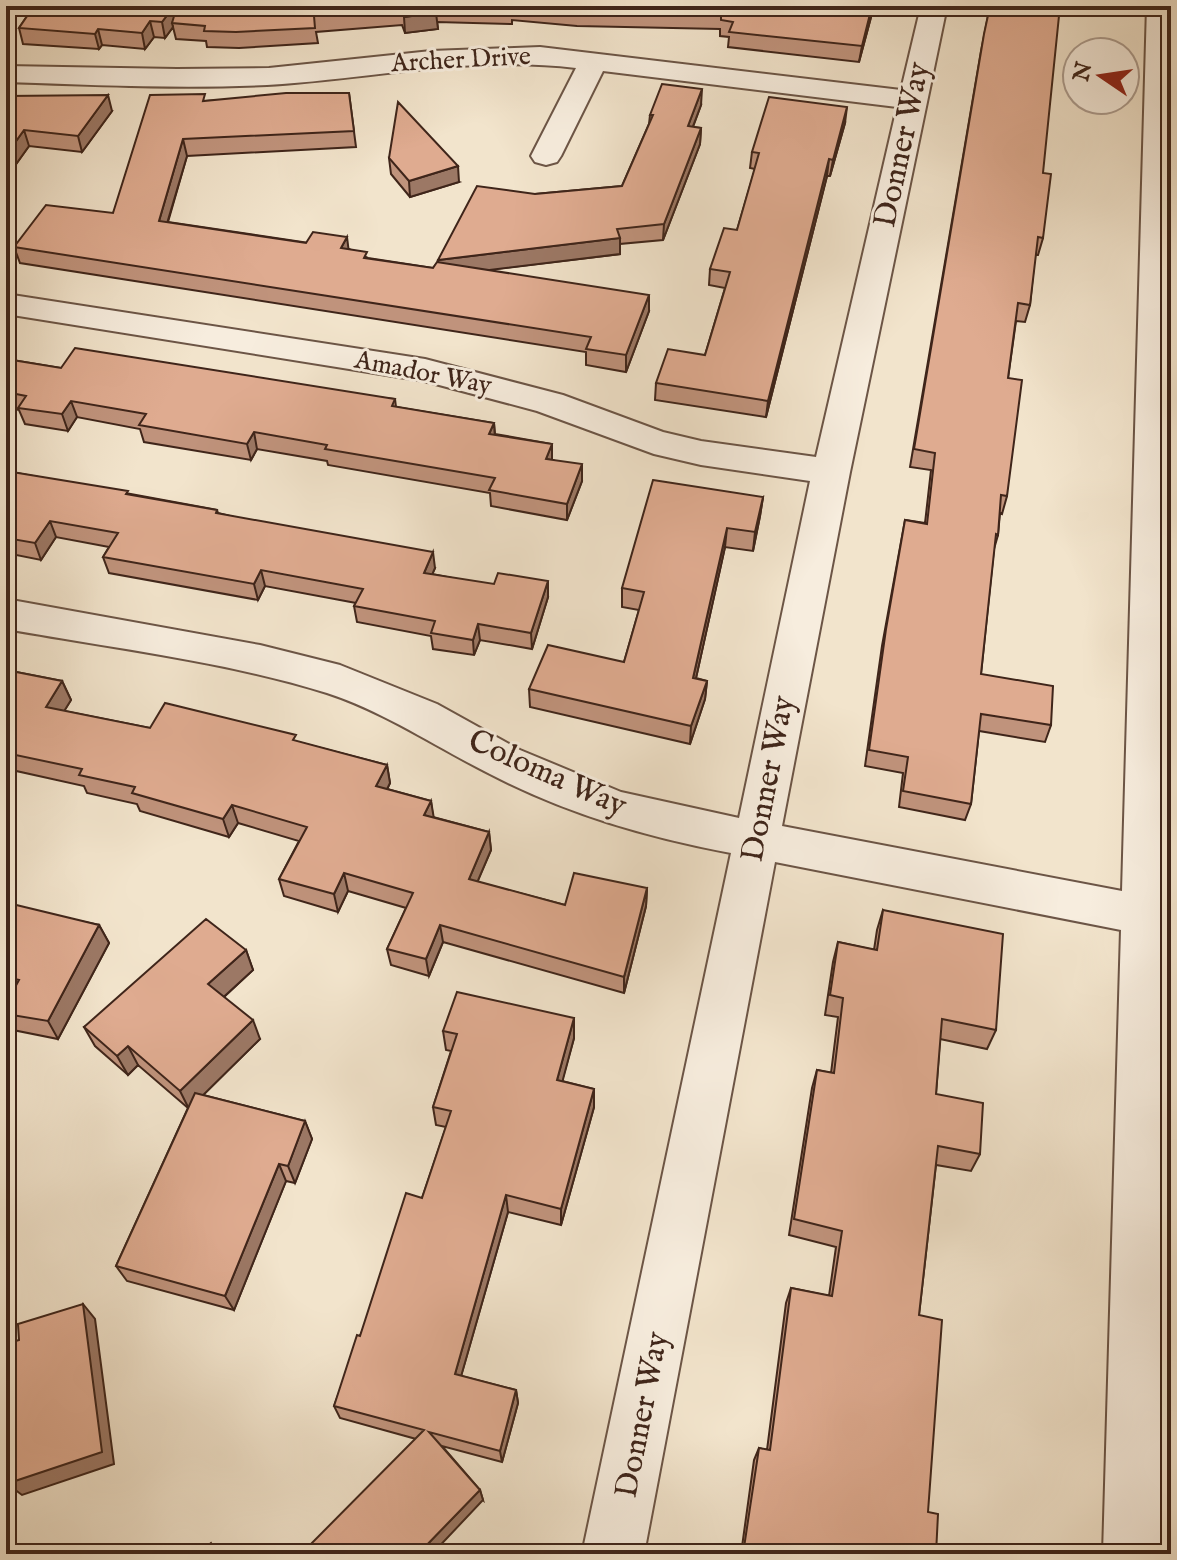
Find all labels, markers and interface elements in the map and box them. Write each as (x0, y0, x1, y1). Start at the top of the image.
north arrow (1061, 36, 1141, 116)
street label: Archer Drive (389, 40, 532, 80)
street label: Donner Way (865, 58, 941, 231)
text: N (1067, 60, 1099, 85)
street label: Amador Way (351, 343, 494, 402)
street label: Donner Way (733, 692, 805, 865)
street label: Coloma Way (461, 721, 633, 827)
street label: Donner Way (607, 1328, 679, 1501)

